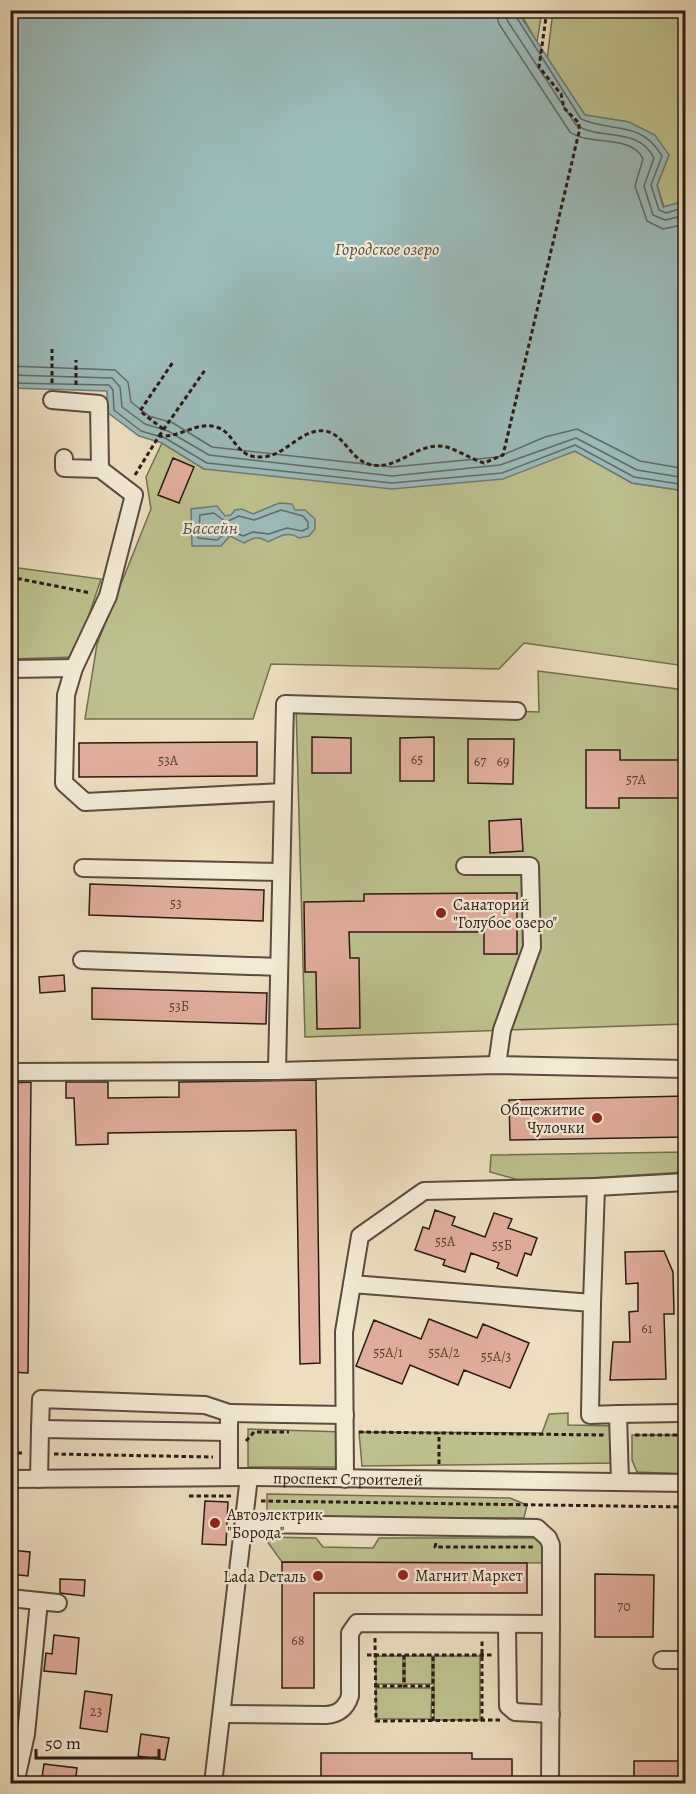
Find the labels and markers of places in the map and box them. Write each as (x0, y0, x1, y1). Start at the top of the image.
place label: Санаторий "Голубое озеро" (453, 894, 558, 934)
marker: Санаторий "Голубое озеро" (434, 906, 448, 920)
place label: Общежитие Чулочки (500, 1099, 585, 1139)
marker: Общежитие Чулочки (590, 1111, 604, 1125)
place label: Автоэлектрик "Борода" (226, 1504, 323, 1544)
marker: Автоэлектрик "Борода" (208, 1516, 222, 1530)
place label: Магнит Маркет (415, 1565, 523, 1587)
place label: Lada Dеталь (223, 1566, 306, 1588)
marker: Магнит Маркет (396, 1568, 410, 1582)
marker: Lada Dеталь (311, 1569, 325, 1583)

